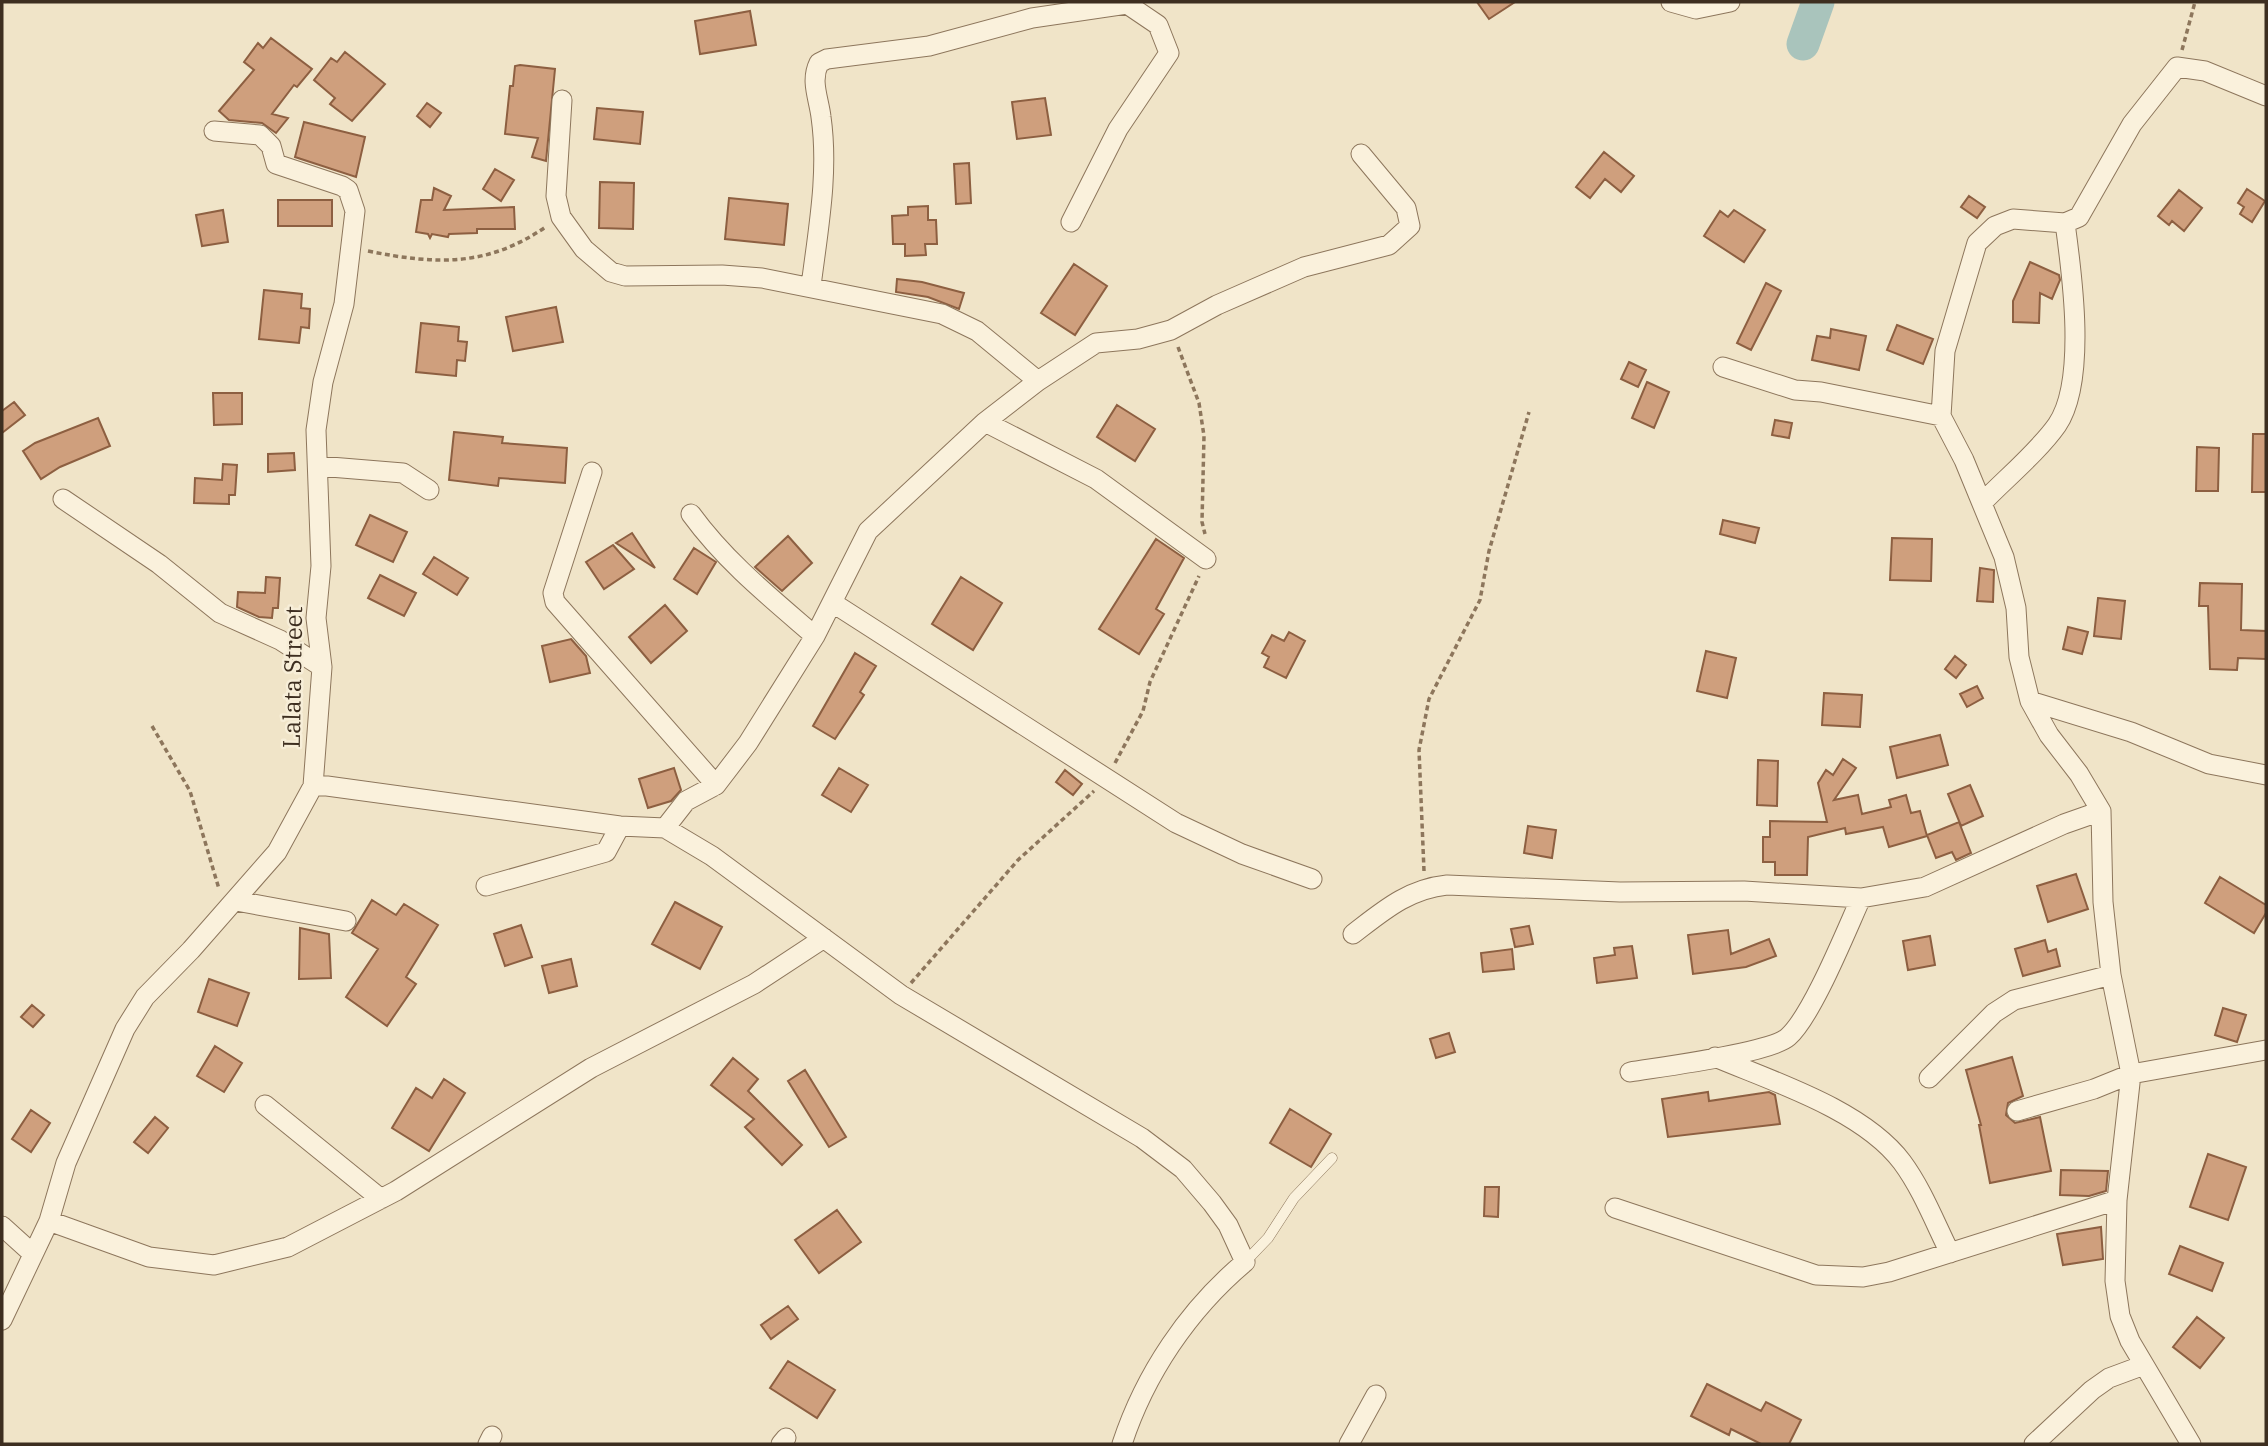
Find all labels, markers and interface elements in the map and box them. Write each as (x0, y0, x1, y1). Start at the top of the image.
street label: Lalata Street (275, 606, 309, 748)

